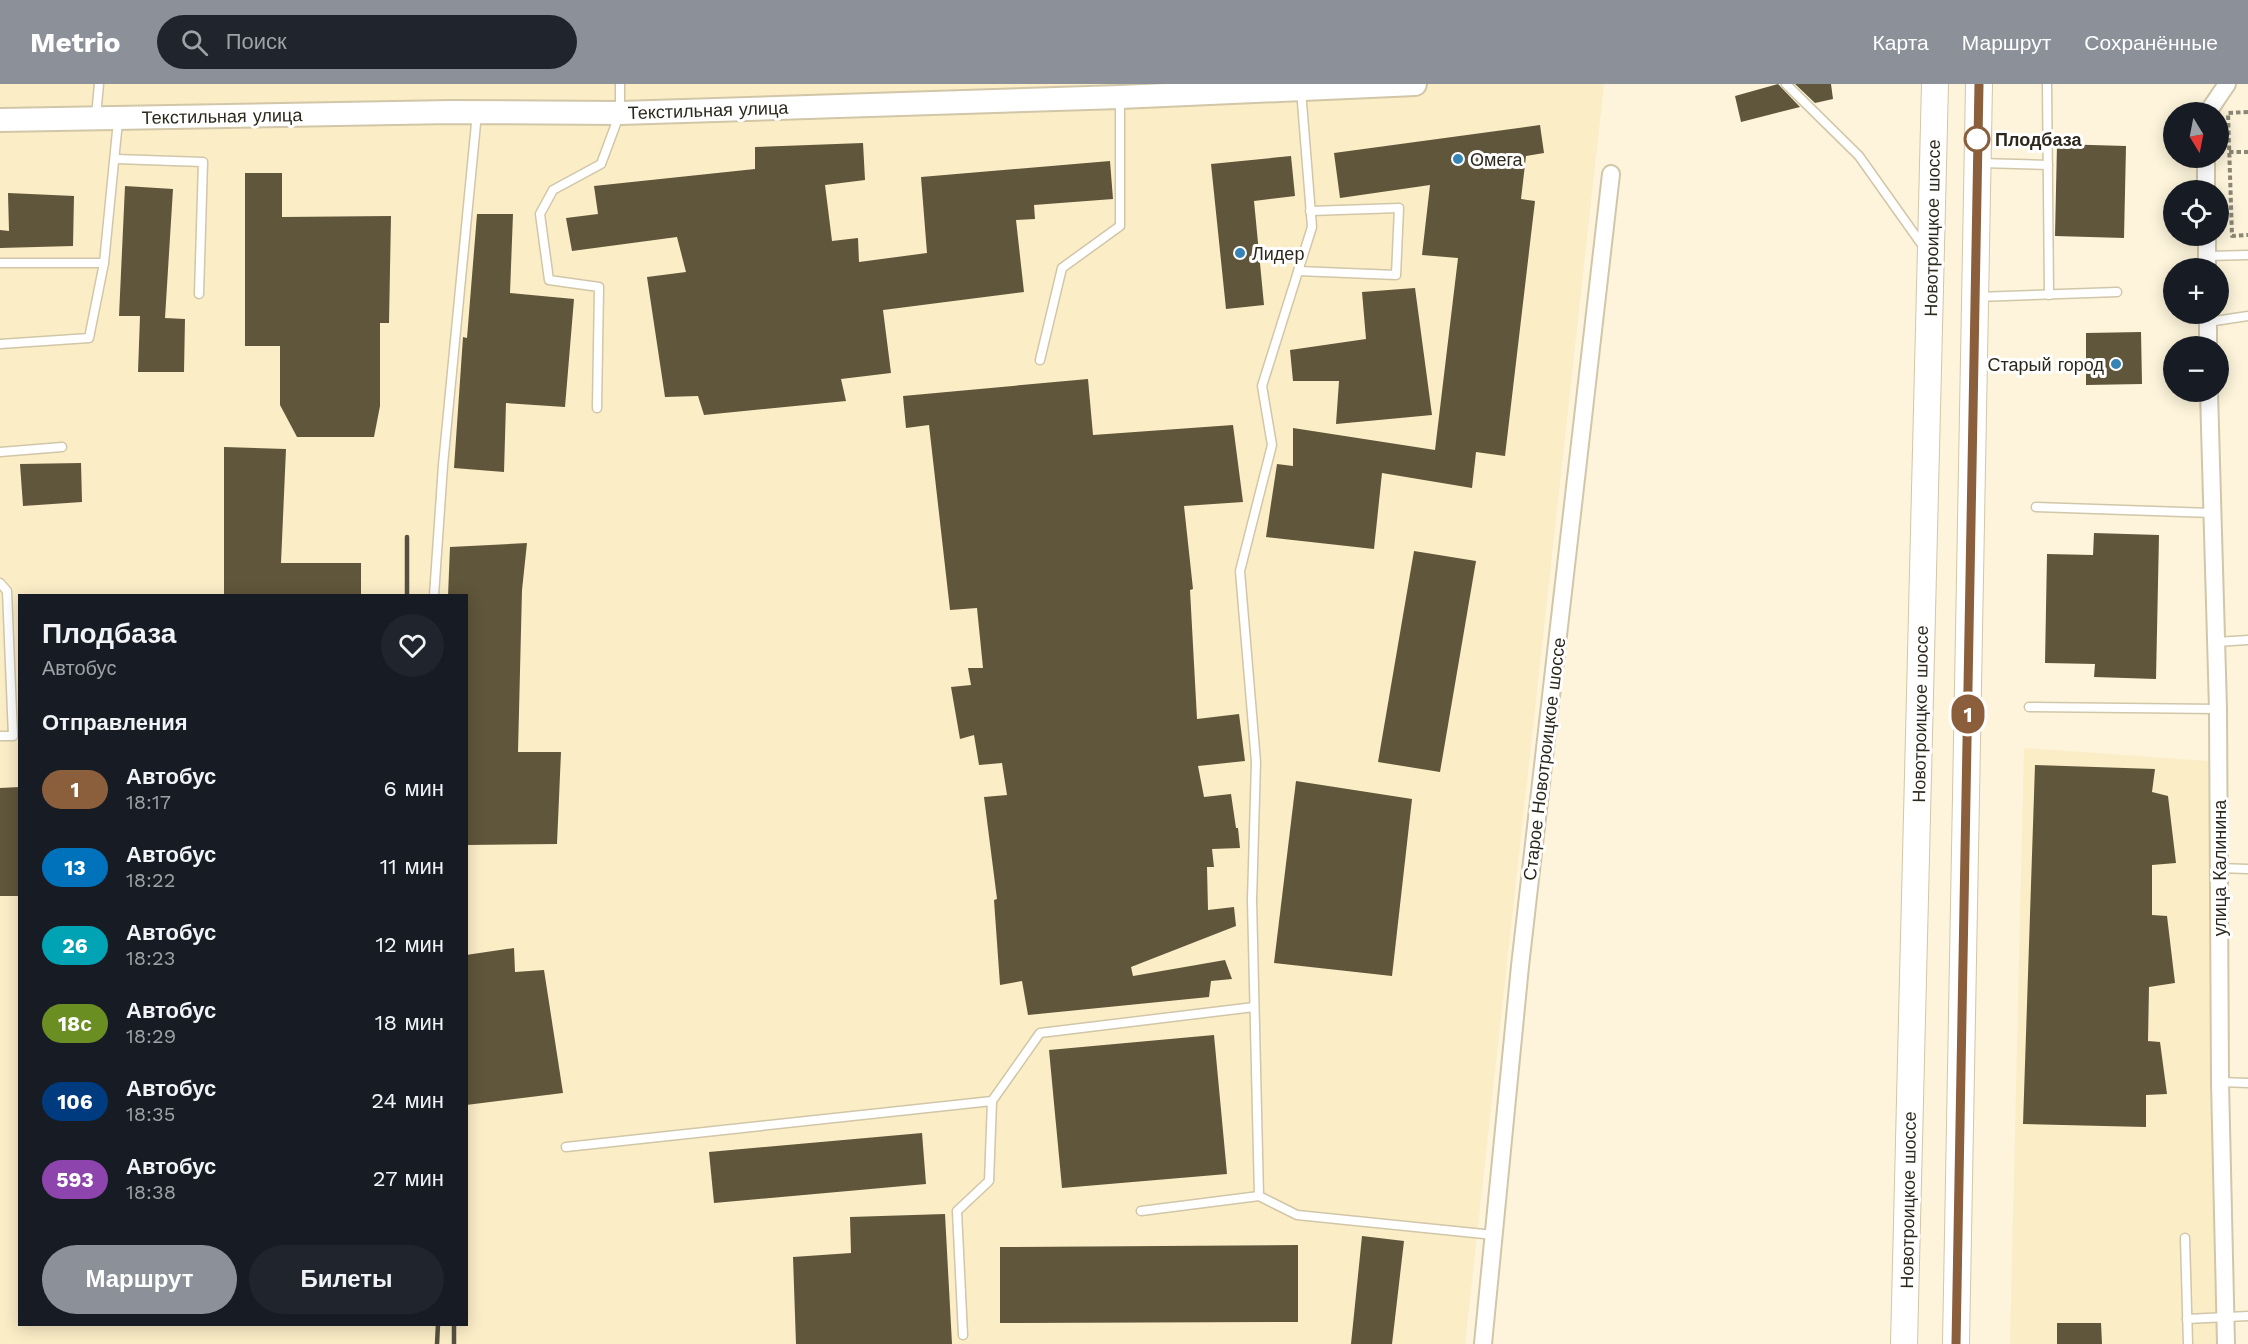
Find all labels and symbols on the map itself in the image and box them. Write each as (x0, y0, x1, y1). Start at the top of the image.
street label: Текстильная улица (627, 97, 790, 123)
north arrow (2163, 102, 2229, 168)
street label: Текстильная улица (142, 104, 303, 128)
marker: Плодбаза (1964, 126, 1990, 152)
place label: Плодбаза (1995, 129, 2082, 150)
street label: Новотроицкое шоссе (1920, 139, 1944, 317)
place label: Омега (1470, 149, 1524, 170)
marker: Омега (1451, 152, 1465, 166)
place label: Лидер (1252, 243, 1304, 264)
marker: Лидер (1233, 246, 1247, 260)
place label: Старый город (1987, 354, 2104, 375)
marker: Старый город (2109, 357, 2123, 371)
street label: Новотроицкое шоссе (1908, 625, 1932, 803)
street label: Старое Новотроицкое шоссе (1519, 636, 1569, 882)
line badge: 1 (1948, 694, 1988, 734)
street label: улица Калинина (2209, 799, 2230, 936)
street label: Новотроицкое шоссе (1896, 1111, 1920, 1289)

